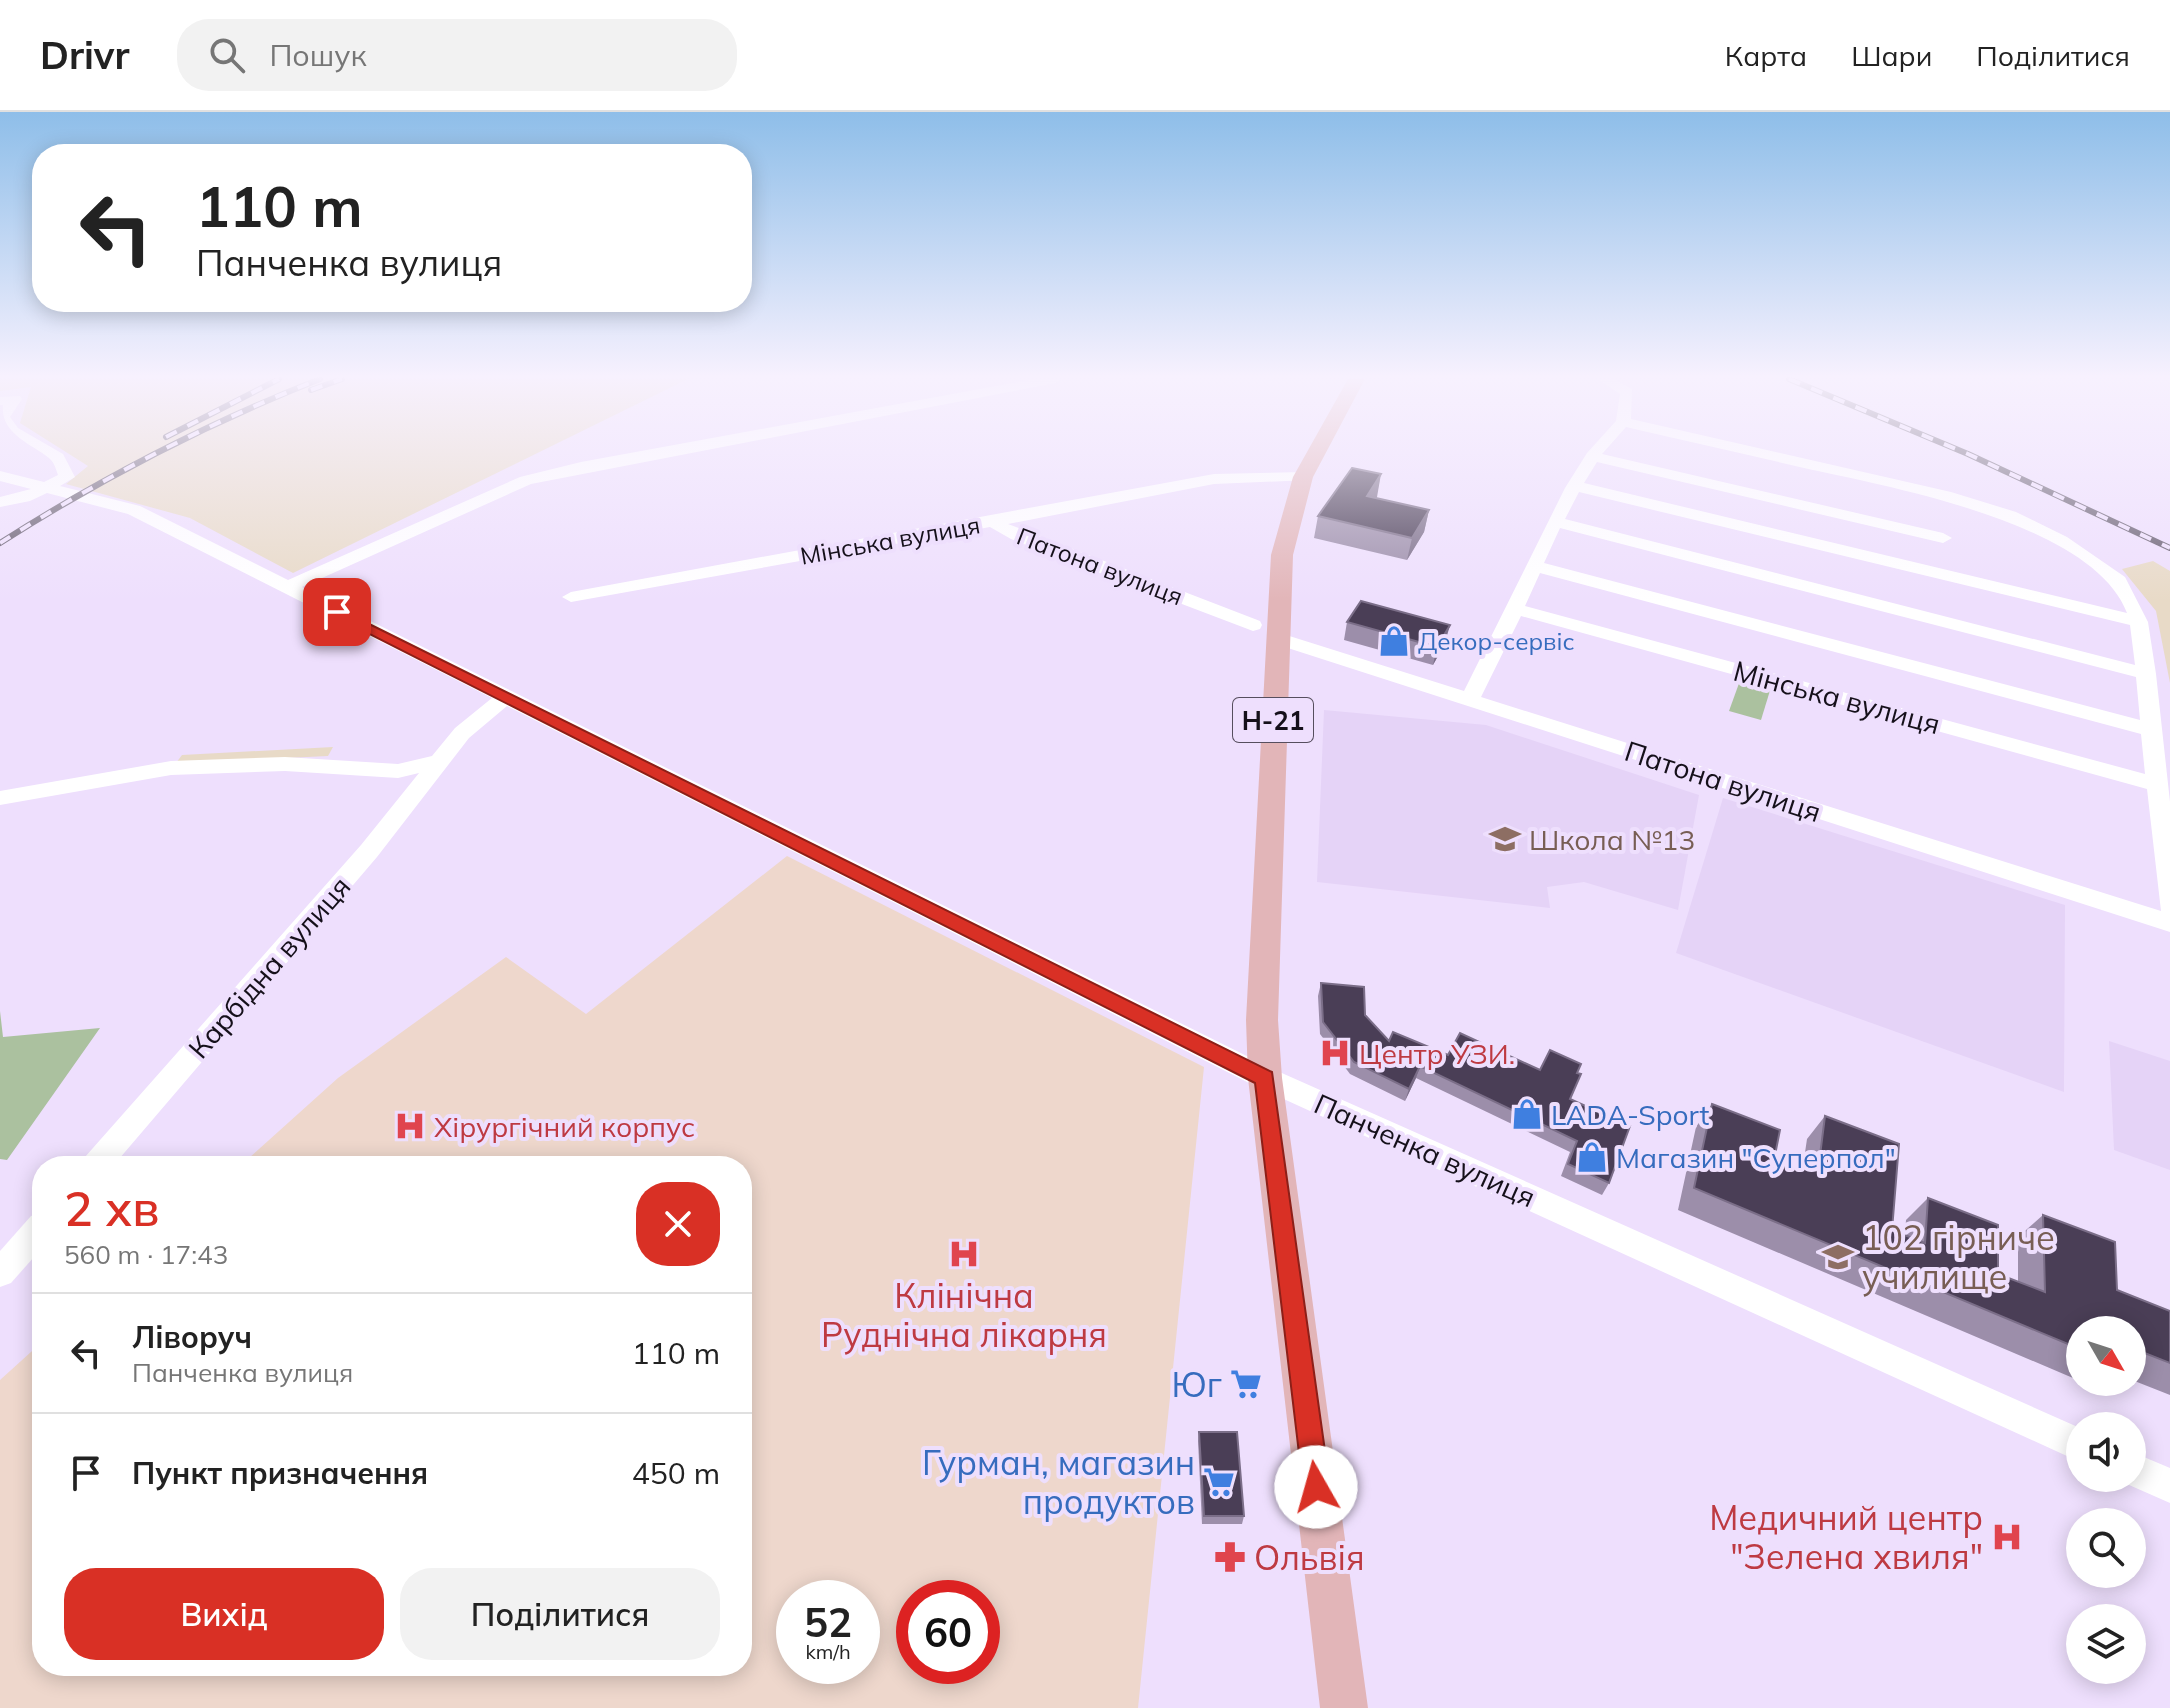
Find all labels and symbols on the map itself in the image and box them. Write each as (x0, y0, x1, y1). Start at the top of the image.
street label: Мінська вулиця (798, 509, 982, 571)
street label: Патона вулиця (1013, 521, 1187, 611)
pin (303, 578, 371, 646)
shop icon: Декор-сервіс (1377, 624, 1411, 658)
place label: Декор-сервіс (1418, 626, 1575, 656)
street label: Мінська вулиця (1730, 653, 1944, 741)
road number: Н-21 (1233, 698, 1313, 742)
street label: Патона вулиця (1621, 733, 1825, 829)
school or university icon: Школа №13 (1488, 822, 1522, 856)
place label: Школа №13 (1529, 822, 1695, 857)
street label: Карбідна вулиця (181, 869, 357, 1065)
hospital icon: Центр УЗИ. (1318, 1036, 1352, 1070)
place label: Центр УЗИ. (1359, 1036, 1515, 1071)
street label: Панченка вулиця (1309, 1086, 1541, 1214)
shop icon: LADA-Sport (1510, 1097, 1544, 1131)
place label: LADA-Sport (1551, 1097, 1709, 1132)
hospital icon: Хірургічний корпус (393, 1109, 427, 1143)
place label: Хірургічний корпус (434, 1109, 695, 1144)
shop icon: Магазин "Суперпол" (1575, 1140, 1609, 1174)
place label: Магазин "Суперпол" (1616, 1140, 1896, 1175)
place label: 102 гірниче училище (1862, 1216, 2055, 1298)
hospital icon: Клінічна Руднічна лікарня (947, 1237, 981, 1271)
school or university icon: 102 гірниче училище (1821, 1240, 1855, 1274)
place label: Клінічна Руднічна лікарня (821, 1274, 1107, 1356)
north arrow (2066, 1316, 2146, 1396)
place label: Юг (1171, 1363, 1222, 1406)
supermarket icon: Юг (1229, 1367, 1263, 1401)
place label: Гурман, магазин продуктов (922, 1441, 1195, 1523)
position arrow (1274, 1445, 1358, 1529)
supermarket icon: Гурман, магазин продуктов (1202, 1465, 1236, 1499)
place label: Медичний центр "Зелена хвиля" (1709, 1496, 1983, 1578)
hospital icon: Медичний центр "Зелена хвиля" (1990, 1520, 2024, 1554)
place label: Ольвія (1254, 1536, 1365, 1579)
pharmacy icon: Ольвія (1213, 1540, 1247, 1574)
speed limit sign: 60 (896, 1580, 1000, 1684)

